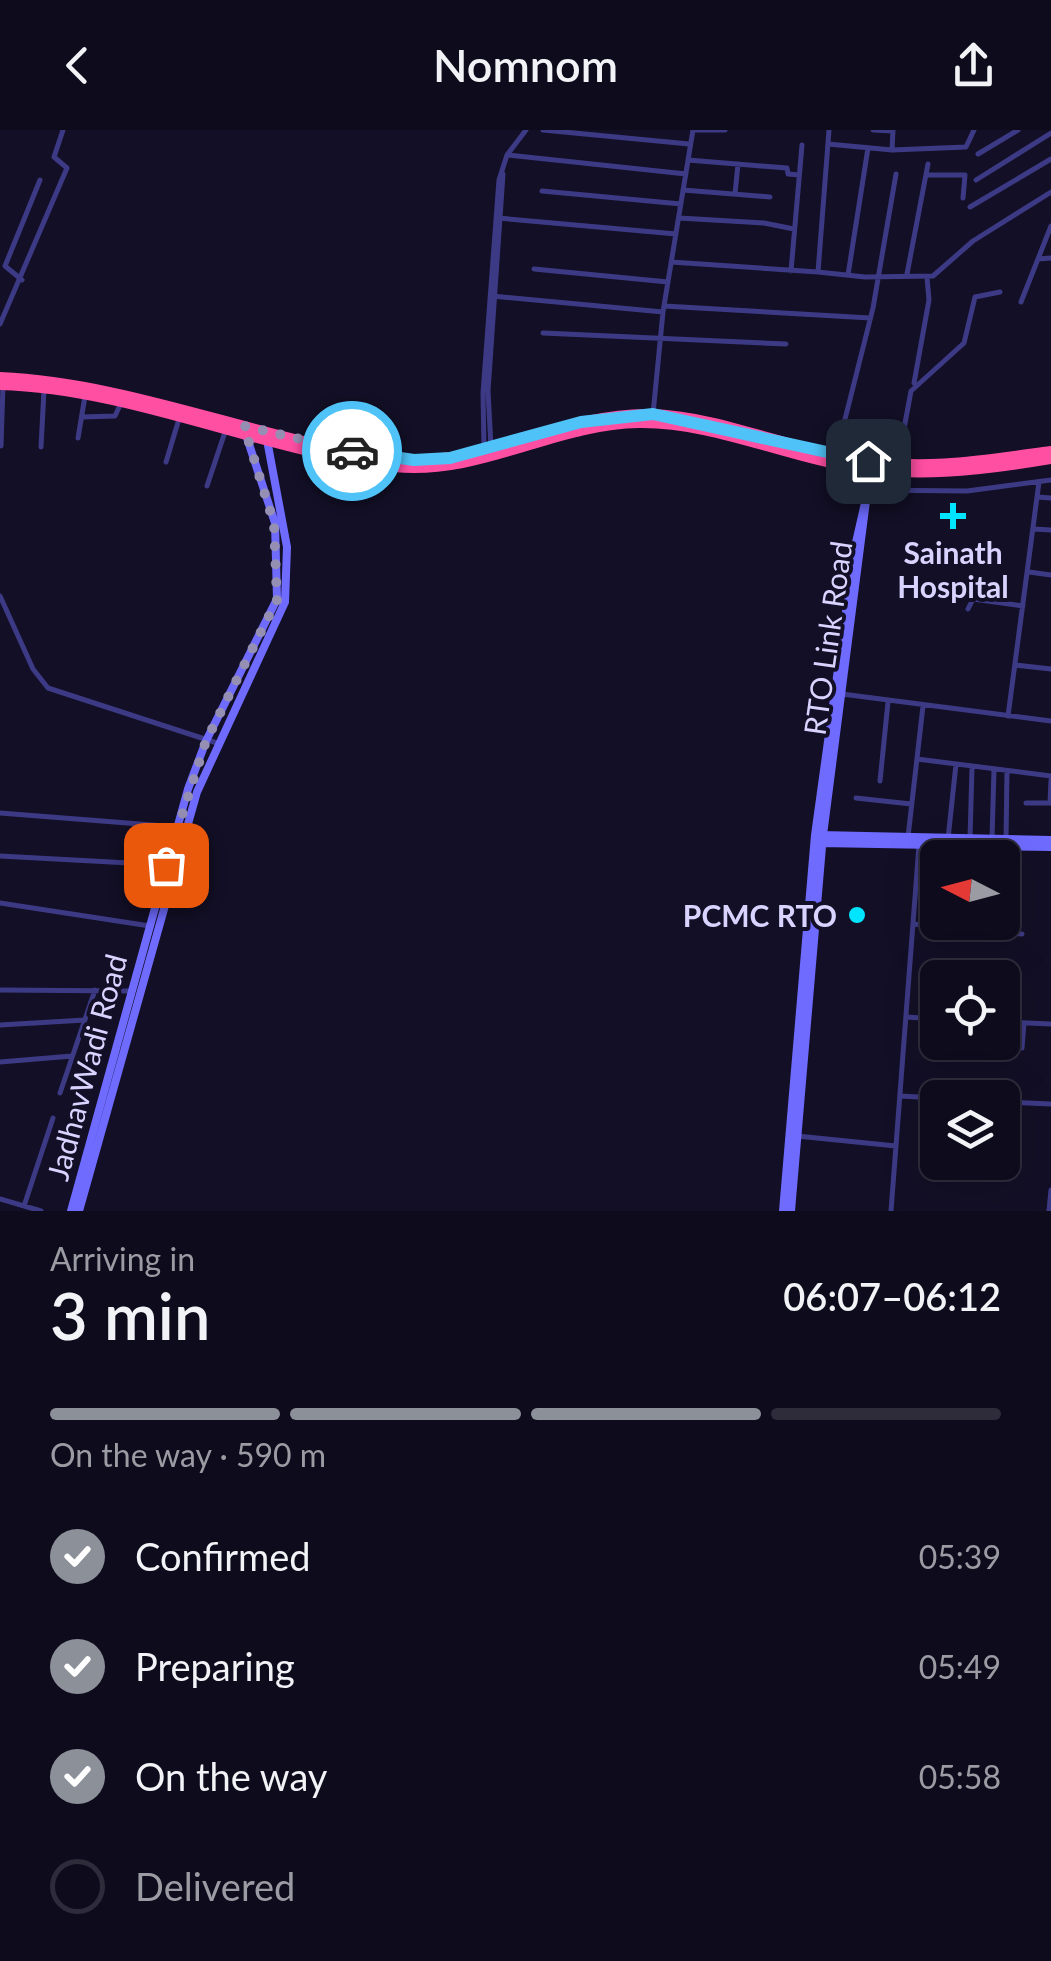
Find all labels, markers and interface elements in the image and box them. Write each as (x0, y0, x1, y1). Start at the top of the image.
icon: back (50, 38, 105, 93)
text: Nomnom (433, 38, 618, 92)
icon: share (946, 38, 1001, 93)
courier (302, 401, 402, 501)
pin (826, 419, 911, 504)
icon: car (325, 424, 380, 479)
icon: home (841, 434, 896, 489)
marker: Sainath Hospital (940, 503, 966, 529)
place label: Sainath Hospital (897, 534, 1009, 604)
street label: RTO Link Road (796, 539, 858, 737)
pin (124, 823, 209, 908)
icon: bag (139, 838, 194, 893)
north arrow (920, 840, 1020, 940)
map controls (920, 840, 1020, 1180)
place label: PCMC RTO (683, 897, 837, 933)
marker: PCMC RTO (846, 904, 868, 926)
street label: JadhavWadi Road (39, 950, 133, 1184)
button: locate (920, 960, 1020, 1060)
button: layers (920, 1080, 1020, 1180)
text: Arriving in (50, 1239, 195, 1278)
text: 06:07–06:12 (783, 1273, 1001, 1319)
text: 3 min (50, 1276, 210, 1354)
text: On the way · 590 m (50, 1435, 326, 1474)
icon: check (50, 1529, 105, 1584)
text: Confirmed (135, 1533, 311, 1579)
text: 05:39 (919, 1537, 1001, 1576)
icon: check (50, 1639, 105, 1694)
text: Preparing (135, 1643, 295, 1689)
text: 05:49 (919, 1647, 1001, 1686)
icon: check (50, 1749, 105, 1804)
text: On the way (135, 1753, 327, 1799)
text: 05:58 (919, 1757, 1001, 1796)
text: Delivered (135, 1863, 295, 1909)

